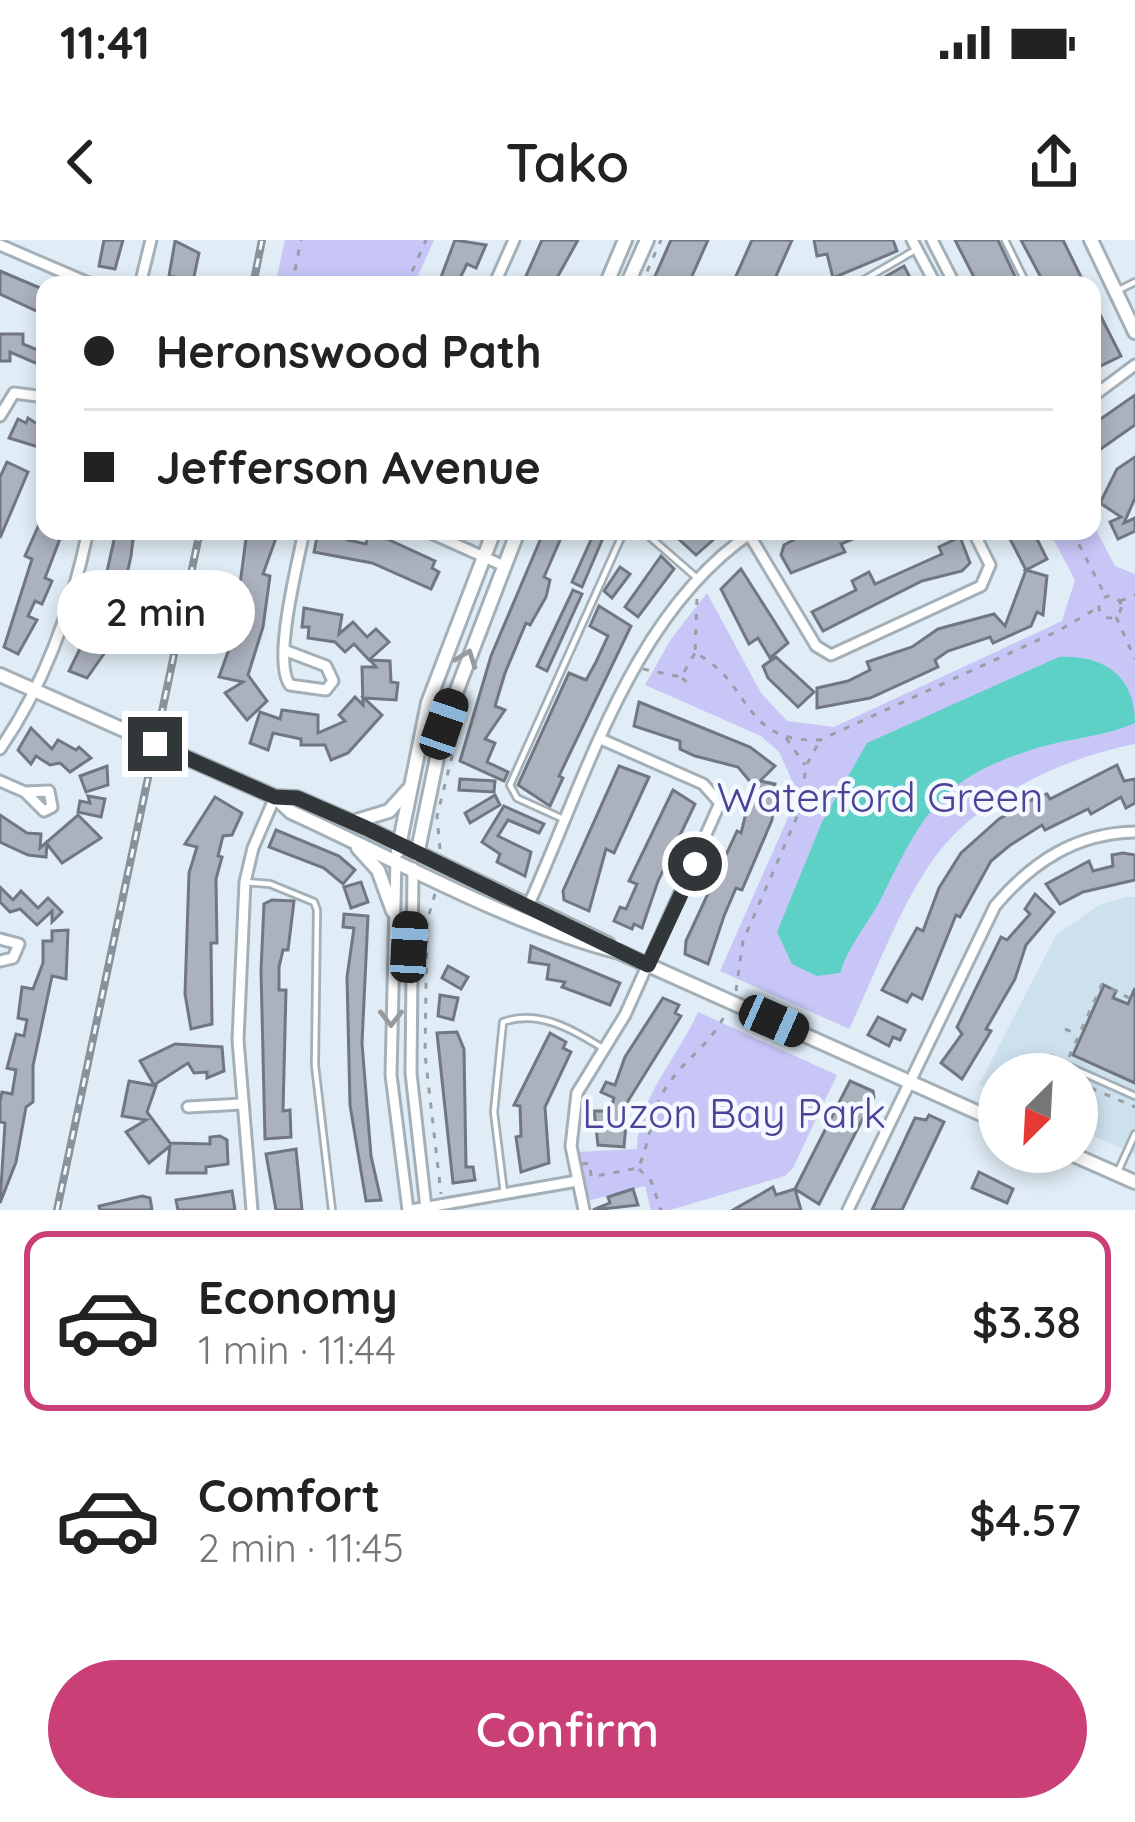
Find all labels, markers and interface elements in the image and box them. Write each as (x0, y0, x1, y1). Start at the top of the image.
text: 11:41 (60, 14, 150, 70)
text: Tako (506, 128, 629, 196)
icon: back (48, 129, 114, 195)
icon: share (1021, 129, 1087, 195)
text: Heronswood Path (156, 323, 542, 379)
text: Jefferson Avenue (156, 439, 541, 495)
callout: 2 min (56, 570, 254, 654)
text: 2 min (106, 587, 206, 636)
one-way arrow (453, 649, 477, 670)
car (415, 684, 473, 764)
route end (128, 717, 182, 771)
park label: Waterford Green (717, 770, 1043, 823)
route start (668, 837, 722, 891)
car (389, 910, 429, 984)
car (734, 990, 814, 1052)
one-way arrow (378, 1010, 404, 1028)
north arrow (978, 1053, 1098, 1173)
map controls (978, 1053, 1098, 1173)
park label: Luzon Bay Park (582, 1086, 886, 1139)
icon: car (54, 1267, 162, 1375)
text: Economy (198, 1269, 398, 1325)
text: $3.38 (972, 1293, 1081, 1349)
text: 1 min · 11:44 (198, 1325, 396, 1374)
icon: car (54, 1465, 162, 1573)
text: Comfort (198, 1467, 380, 1523)
text: $4.57 (969, 1491, 1081, 1547)
text: 2 min · 11:45 (198, 1523, 404, 1572)
button: Confirm (48, 1660, 1087, 1798)

